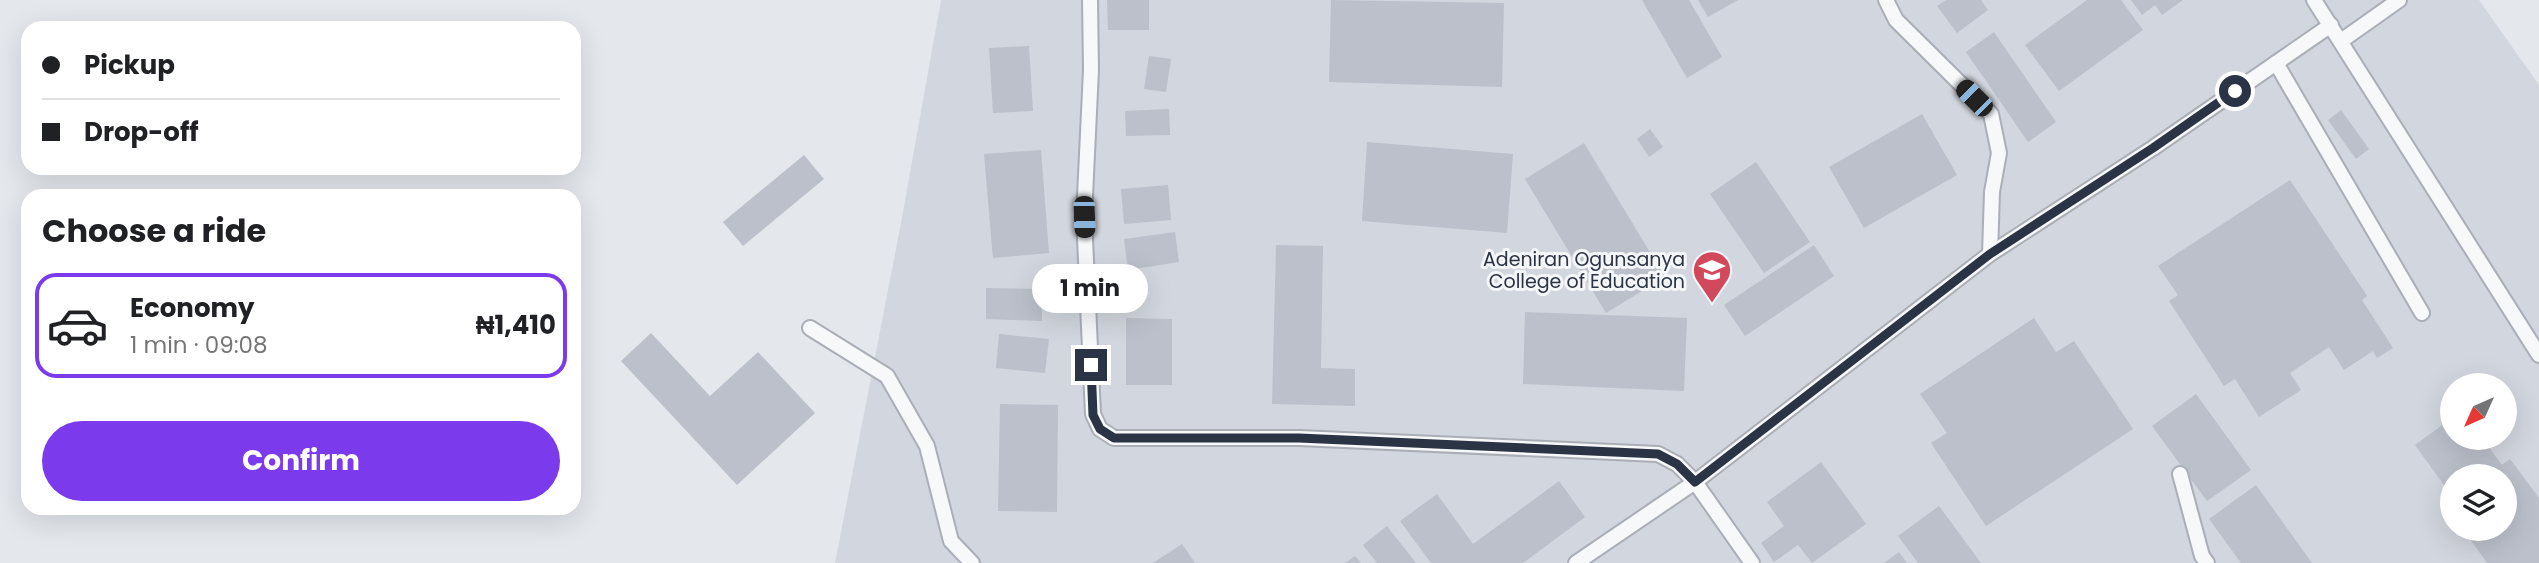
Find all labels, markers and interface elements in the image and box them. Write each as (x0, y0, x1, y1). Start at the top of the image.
text: Pickup (84, 47, 175, 83)
route start (2219, 75, 2251, 107)
car (1952, 76, 1997, 120)
text: Drop-off (84, 114, 199, 150)
car (1073, 196, 1096, 238)
text: Choose a ride (42, 208, 266, 253)
place label: Adeniran Ogunsanya College of Education (1483, 246, 1685, 295)
school or university icon: Adeniran Ogunsanya College of Education (1691, 249, 1733, 304)
callout: 1 min (1033, 264, 1149, 312)
text: 1 min (1060, 272, 1120, 304)
text: Economy (130, 290, 254, 326)
icon: car (46, 294, 109, 357)
text: ₦1,410 (476, 307, 556, 343)
text: 1 min · 09:08 (130, 329, 268, 361)
route end (1075, 349, 1107, 381)
north arrow (2440, 373, 2516, 450)
map controls (2440, 373, 2517, 541)
button: Confirm (42, 421, 560, 501)
button: layers (2440, 464, 2517, 541)

